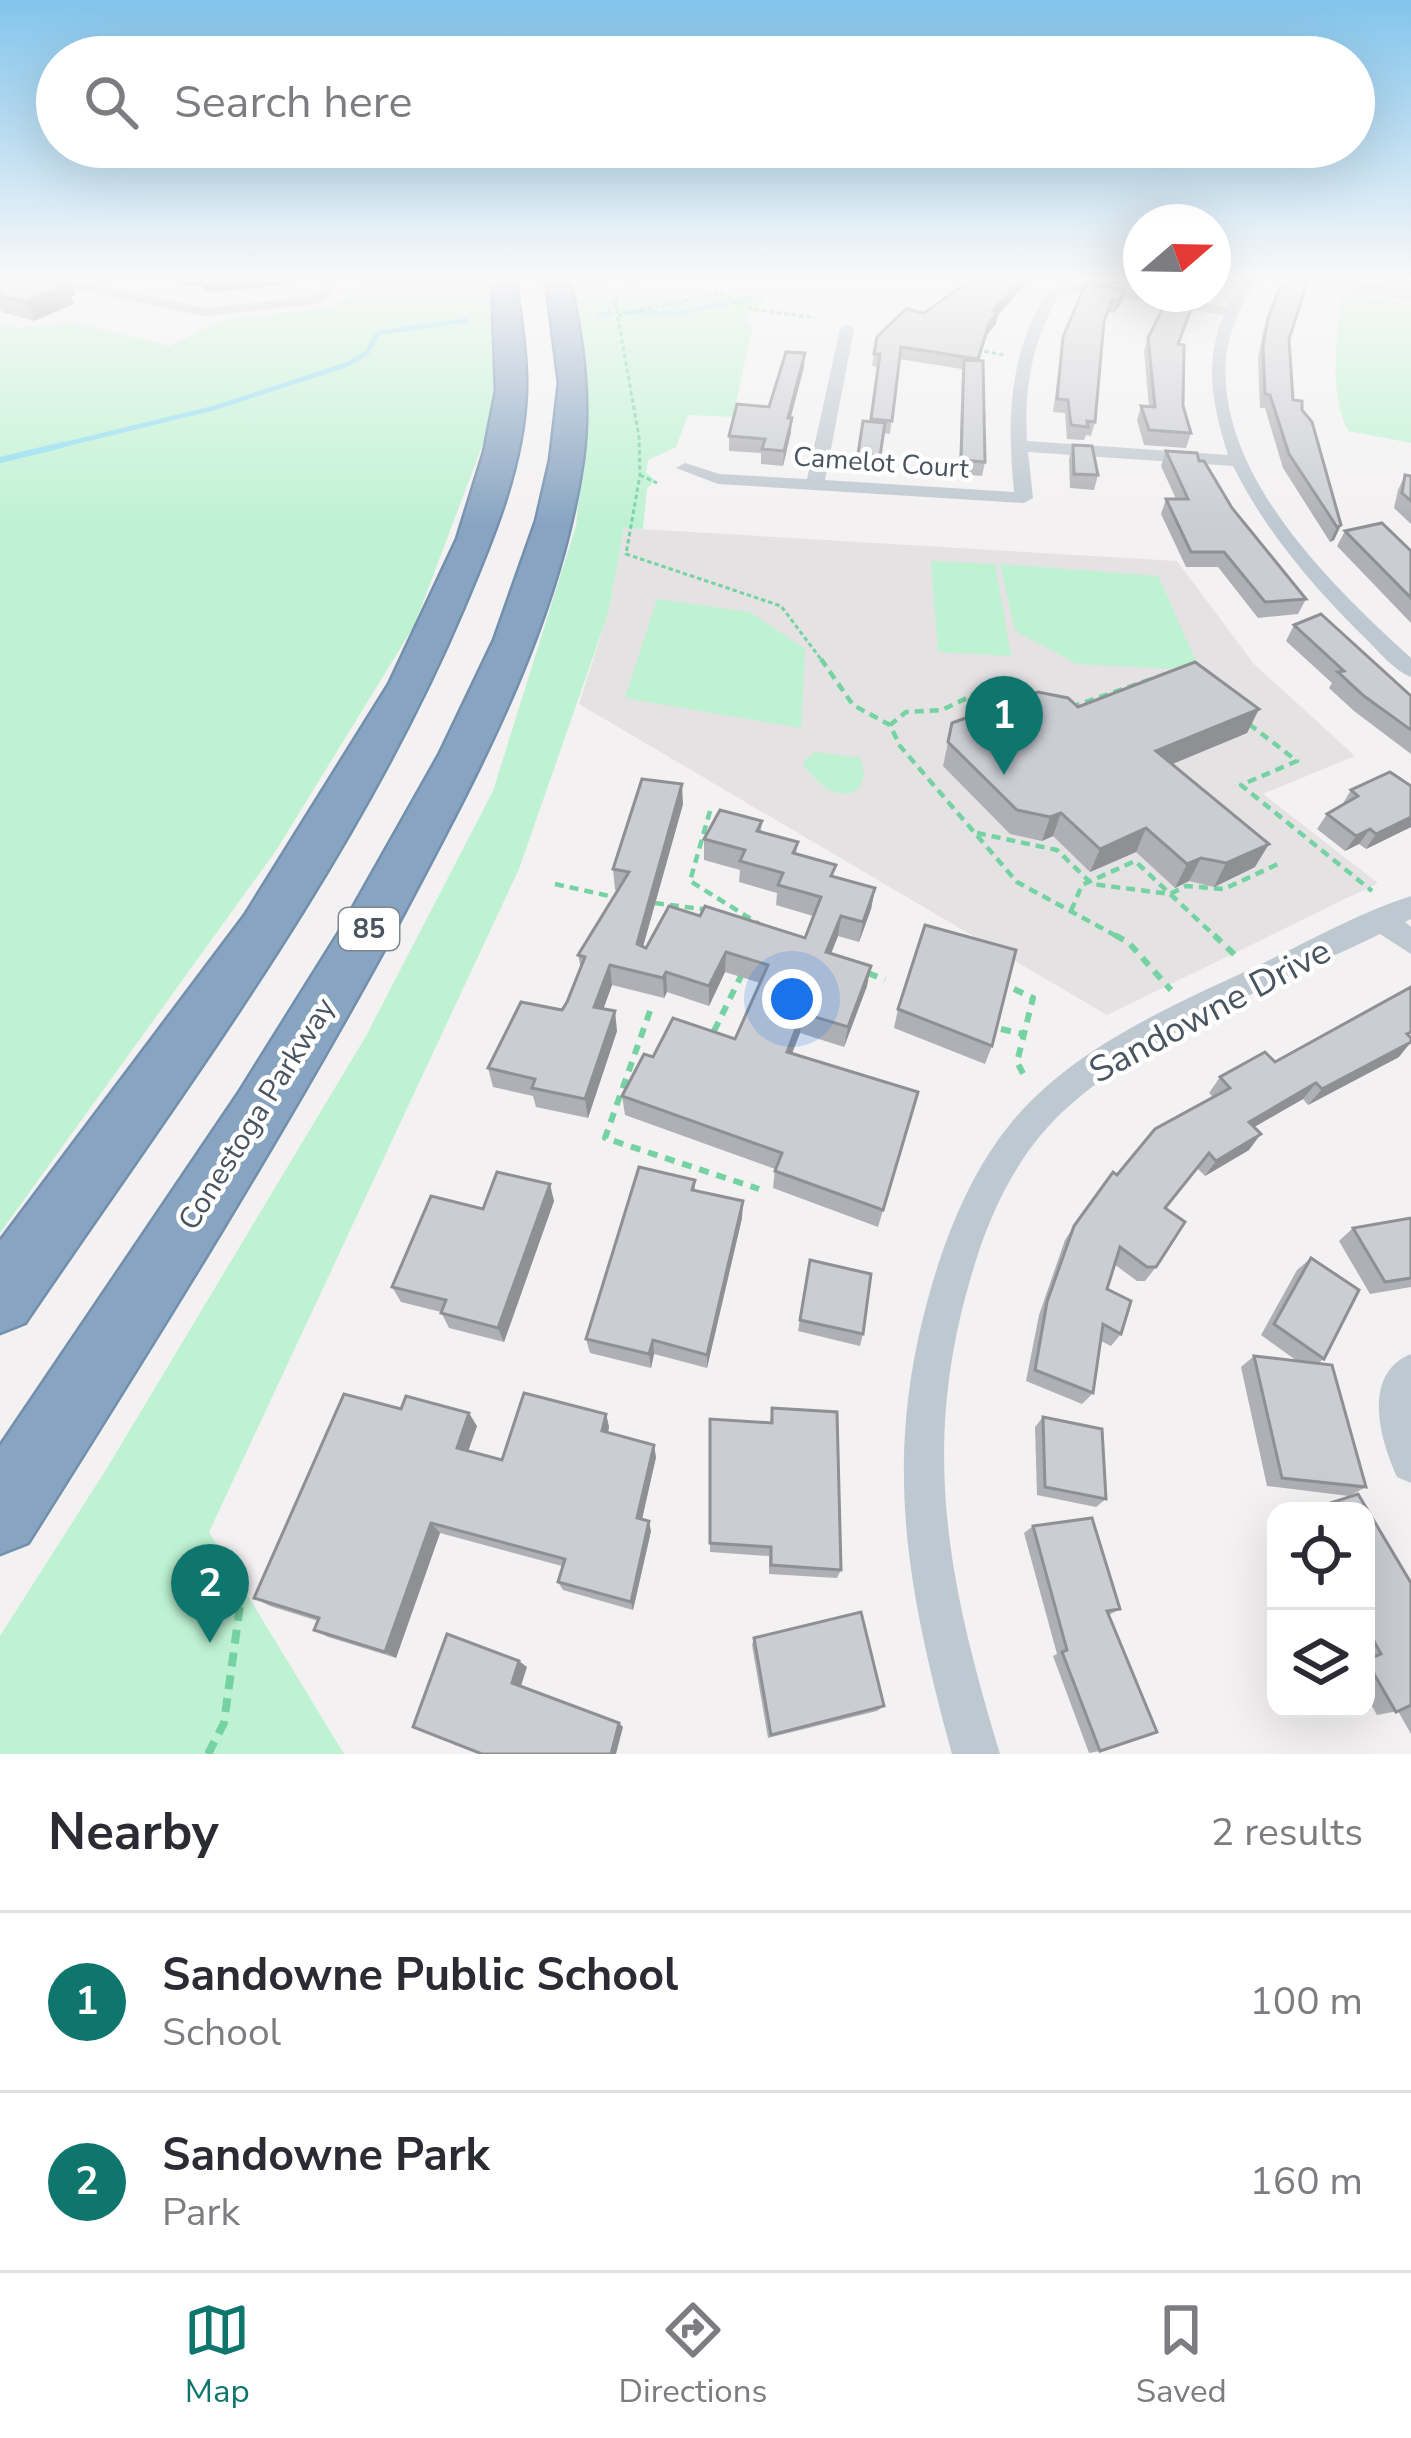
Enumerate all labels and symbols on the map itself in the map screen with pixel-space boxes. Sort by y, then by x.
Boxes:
north arrow [1123,204,1231,312]
street label: Camelot Court [792,438,971,488]
pin: 1 [965,676,1043,775]
road number: 85 [339,908,399,950]
street label: Sandowne Drive [1081,927,1339,1095]
your location [762,969,822,1029]
street label: Conestoga Parkway [169,990,345,1238]
pin: 2 [171,1544,249,1643]

